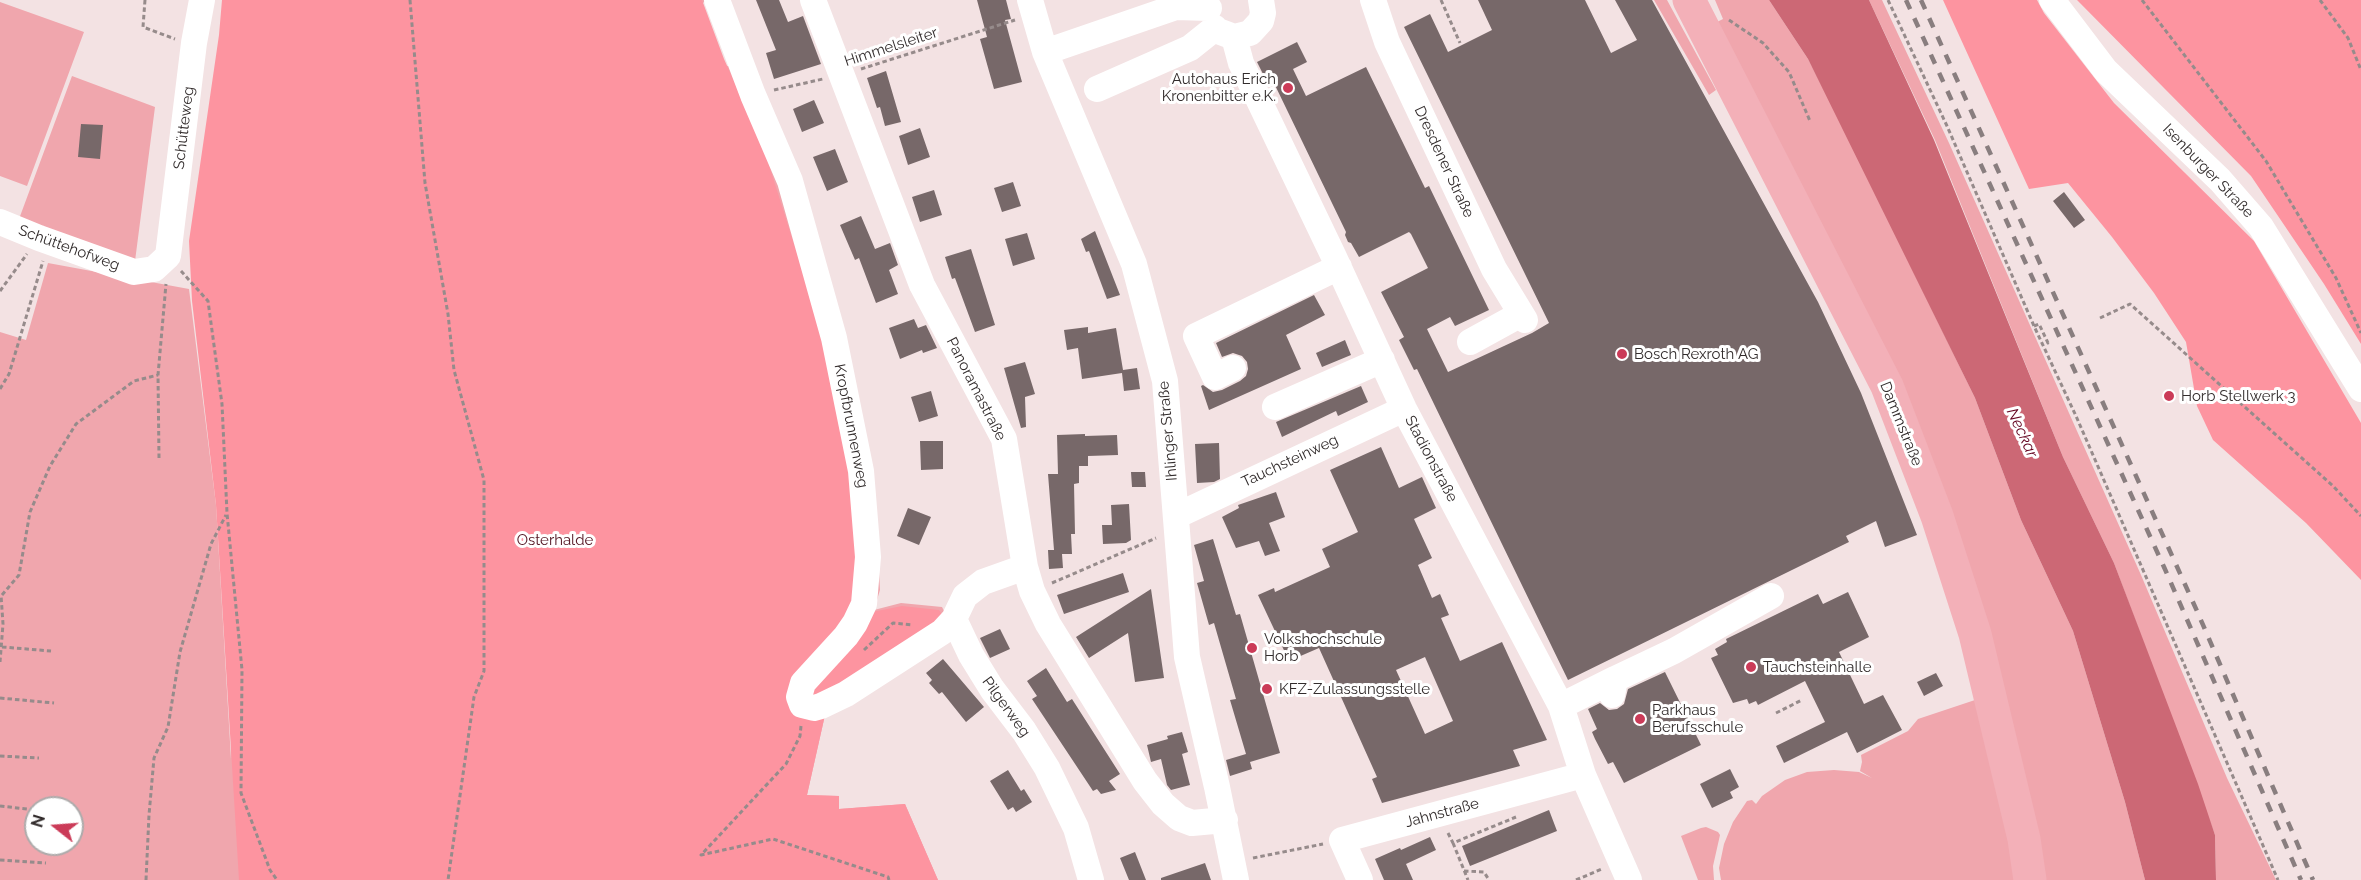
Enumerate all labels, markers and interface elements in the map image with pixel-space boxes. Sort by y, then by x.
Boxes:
street label: Himmelsleiter [842,23,940,71]
place label: Autohaus Erich Kronenbitter e.K. [1162,70,1276,105]
marker: Autohaus Erich Kronenbitter e.K. [1281,81,1295,95]
street label: Schütteweg [170,85,198,171]
street label: Dresdener Straße [1410,103,1478,221]
street label: Isenburger Straße [2159,120,2257,222]
street label: Schüttehofweg [16,221,122,275]
street label: Panoramastraße [942,334,1010,444]
place label: Bosch Rexroth AG [1634,345,1759,363]
marker: Bosch Rexroth AG [1615,347,1629,361]
street label: Kropfbrunnenweg [830,362,872,490]
street label: Dammstraße [1876,379,1926,469]
street label: Ihlinger Straße [1155,380,1181,482]
place label: Horb Stellwerk 3 [2181,387,2296,405]
marker: Horb Stellwerk 3 [2162,389,2176,403]
water label: Neckar [2002,405,2042,461]
street label: Stadionstraße [1401,413,1461,505]
street label: Tauchsteinweg [1239,431,1341,491]
park label: Osterhalde [517,531,593,549]
place label: Volkshochschule Horb [1264,630,1382,665]
marker: Volkshochschule Horb [1245,641,1259,655]
place label: Tauchsteinhalle [1763,658,1871,676]
marker: Tauchsteinhalle [1744,660,1758,674]
street label: Pilgerweg [978,673,1034,741]
place label: KFZ-Zulassungsstelle [1279,680,1430,698]
marker: KFZ-Zulassungsstelle [1260,682,1274,696]
place label: Parkhaus Berufsschule [1652,701,1743,736]
marker: Parkhaus Berufsschule [1633,712,1647,726]
street label: Jahnstraße [1403,795,1481,831]
north arrow [24,796,84,856]
text: N [27,813,49,830]

